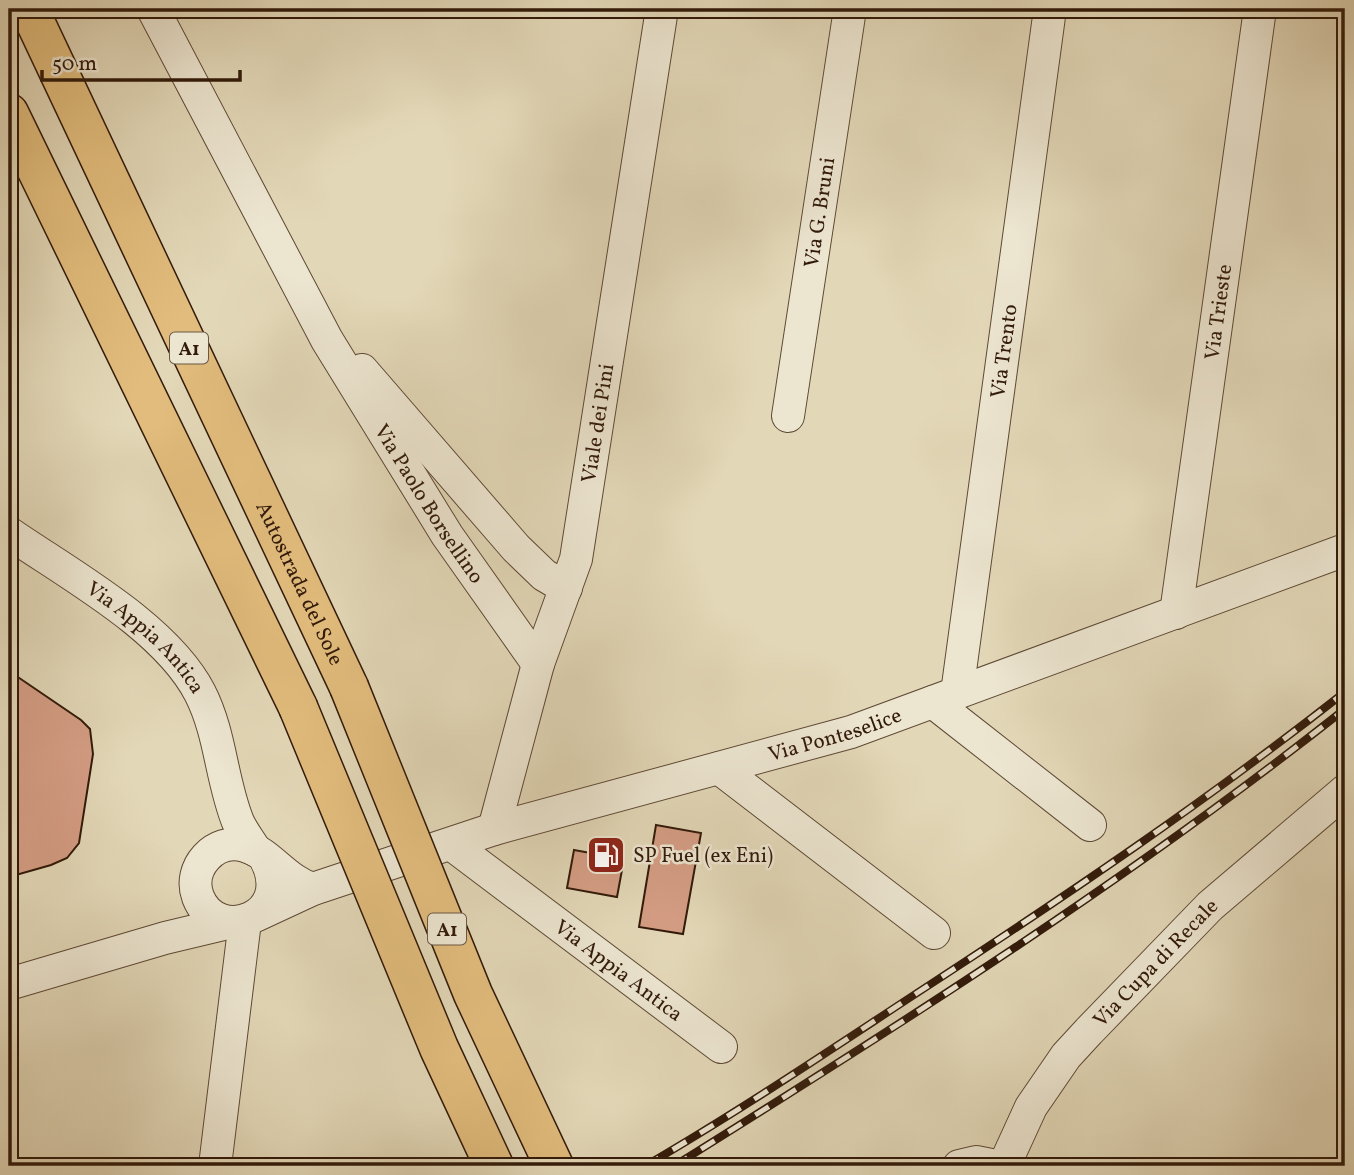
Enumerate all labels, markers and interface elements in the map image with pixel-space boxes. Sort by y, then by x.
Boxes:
scale bar [42,38,240,82]
text: 50 m [52,50,97,79]
street label: Via G. Bruni [798,155,843,270]
street label: Via Trieste [1198,262,1240,362]
street label: Via Trento [984,302,1026,400]
road number: A1 [170,332,208,364]
street label: Viale dei Pini [575,362,622,485]
street label: Via Paolo Borsellino [366,419,490,590]
street label: Autostrada del Sole [248,497,350,671]
street label: Via Appia Antica [80,575,211,700]
street label: Via Ponteselice [765,702,906,770]
fuel station icon: SP Fuel (ex Eni) [585,834,627,876]
place label: SP Fuel (ex Eni) [633,842,773,871]
street label: Via Cupa di Recale [1087,892,1225,1034]
street label: Via Appia Antica [548,913,688,1029]
road number: A1 [428,914,466,945]

